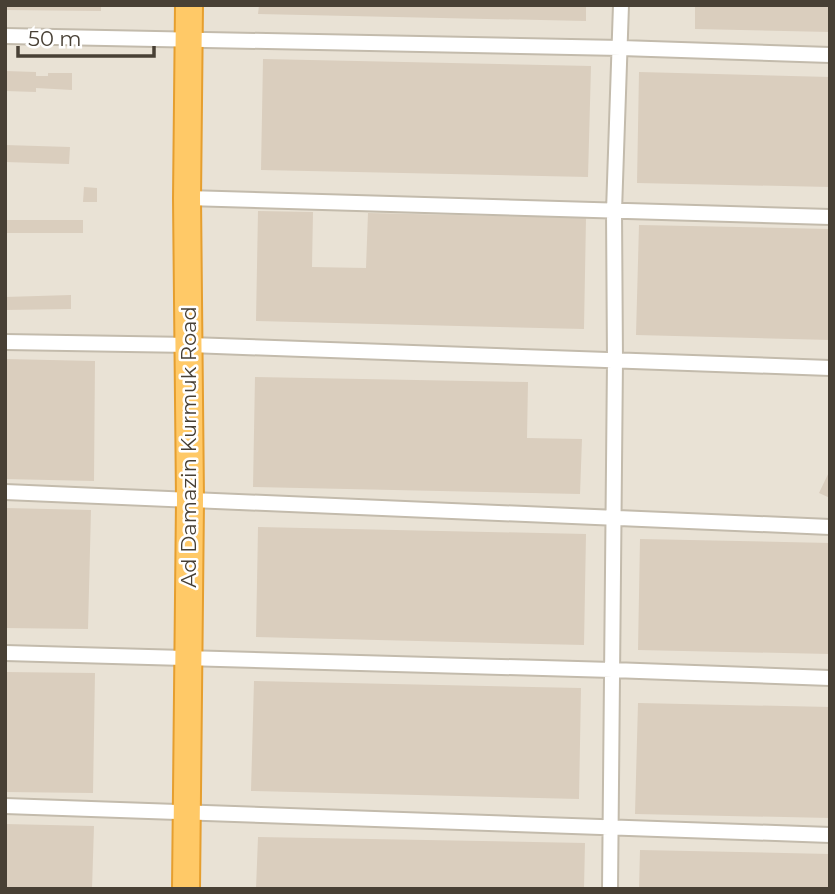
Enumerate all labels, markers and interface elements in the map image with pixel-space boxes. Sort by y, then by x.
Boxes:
scale bar [18,14,154,58]
text: 50 m [28,26,82,51]
street label: Ad Damazin Kurmuk Road [176,306,201,588]

